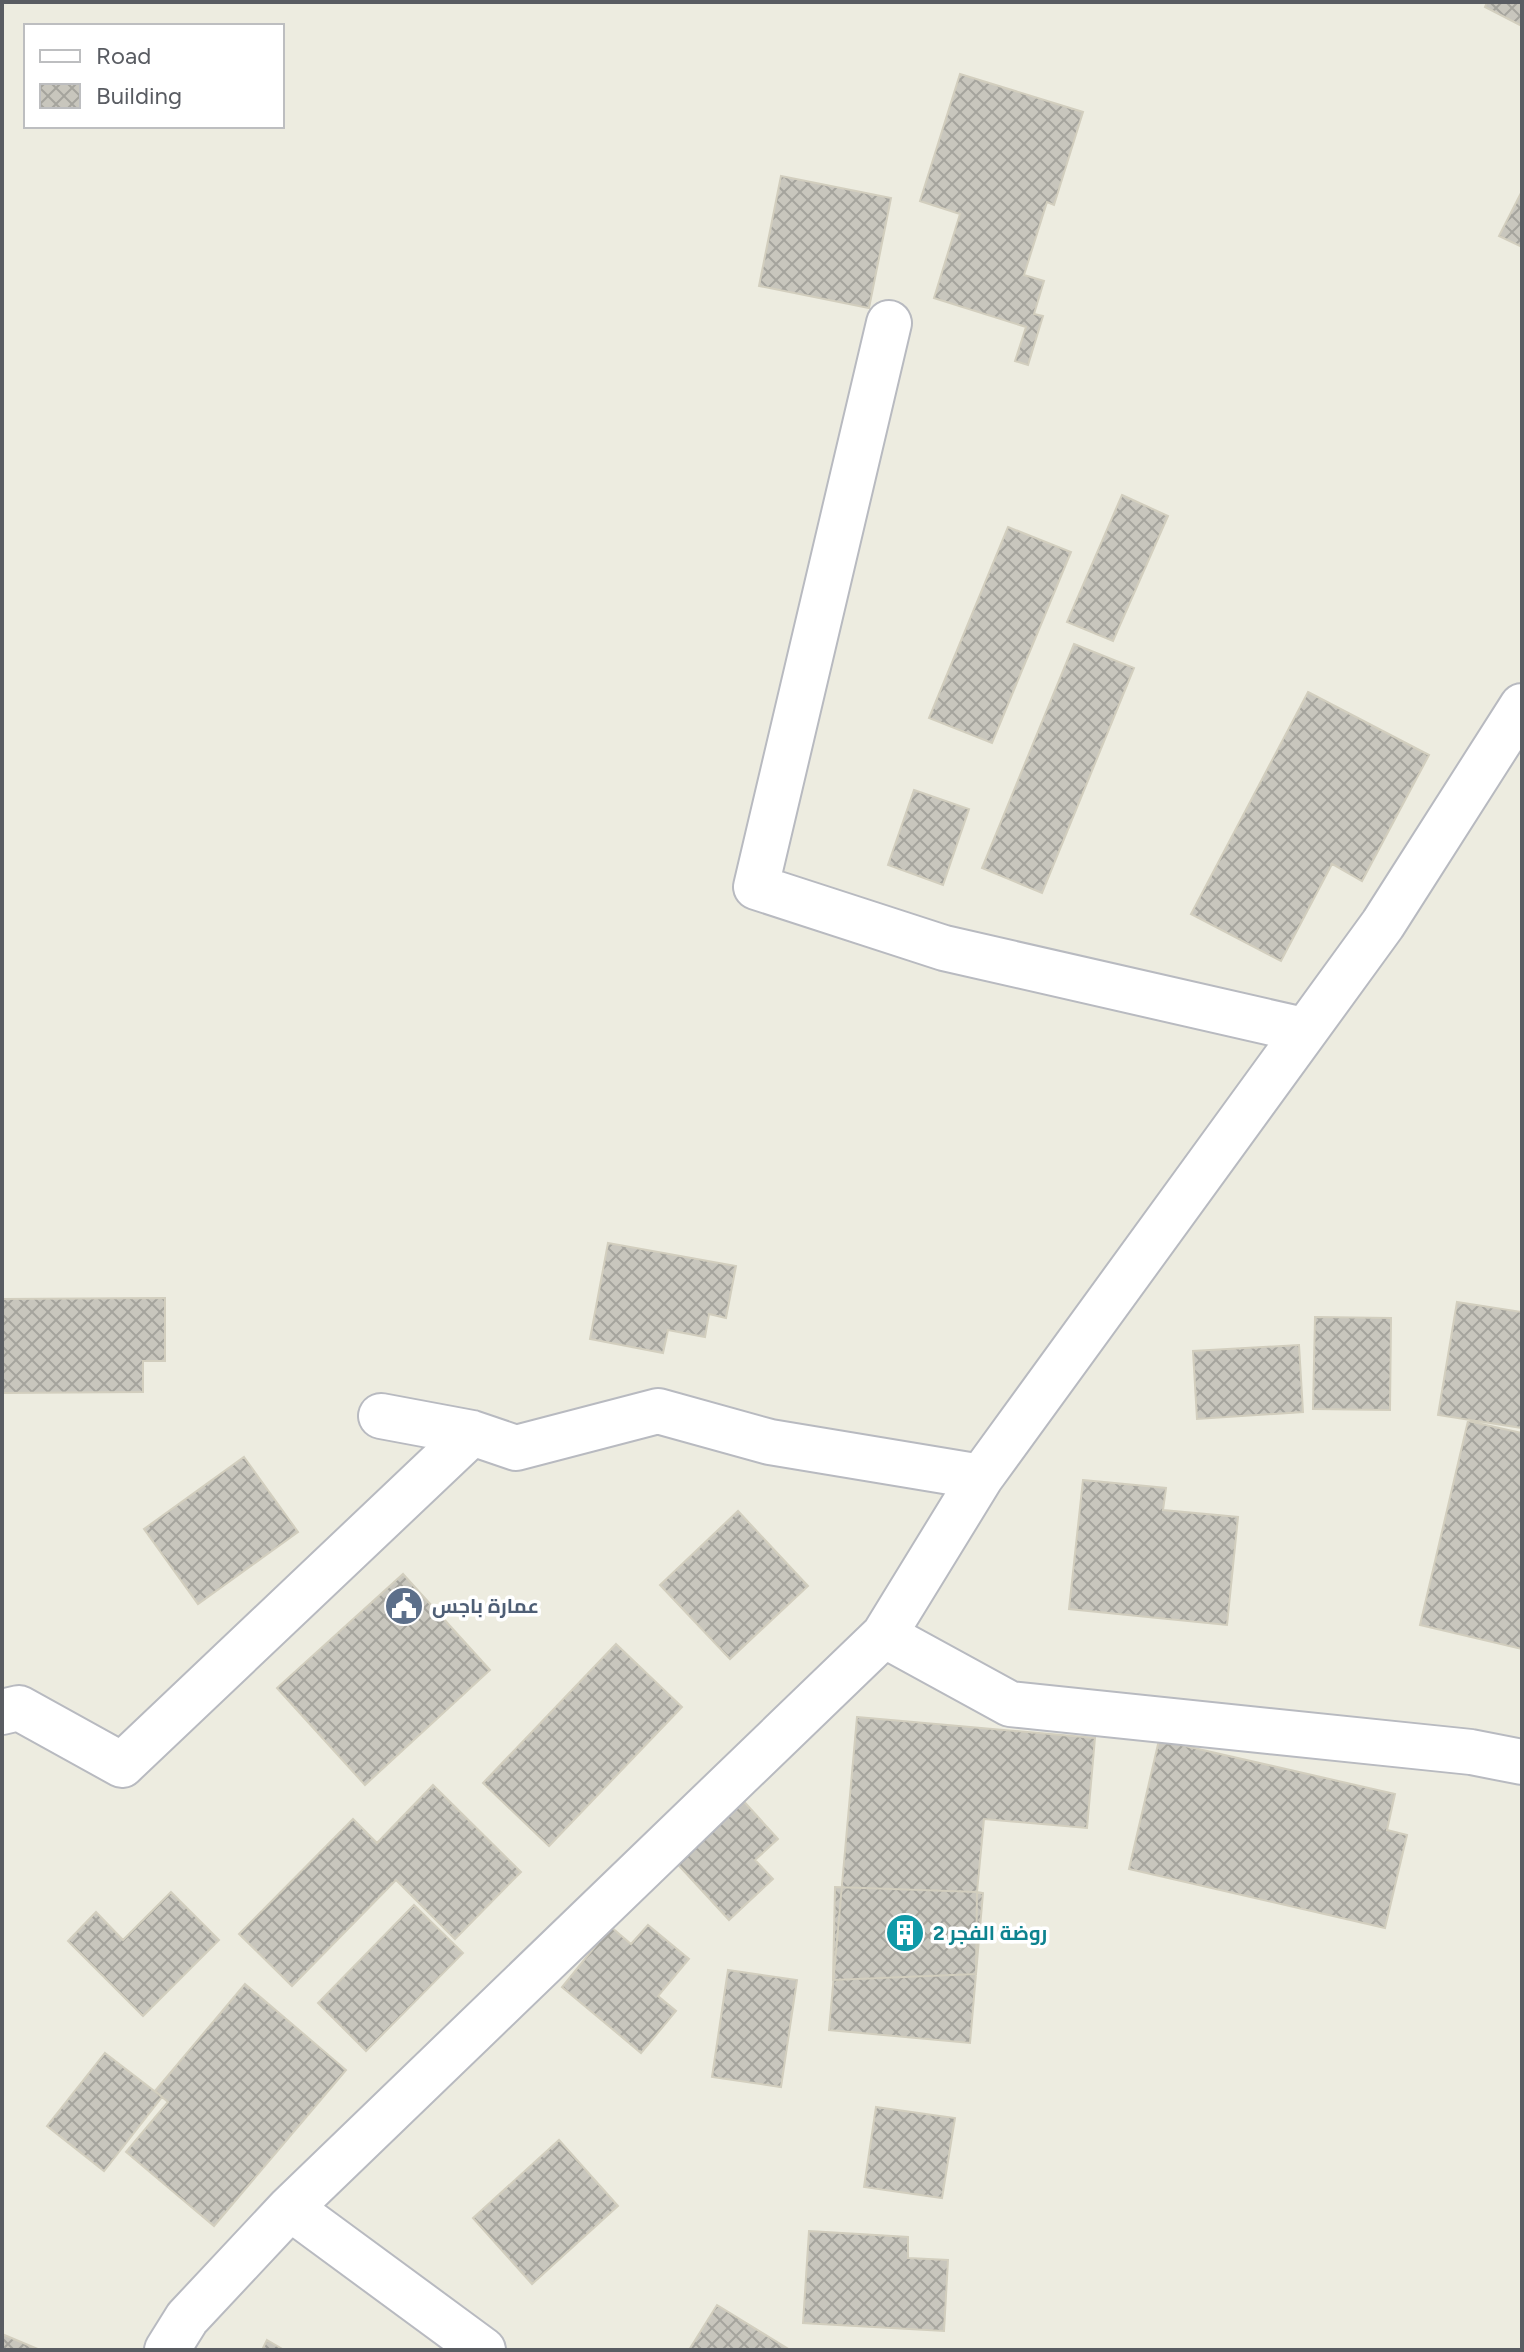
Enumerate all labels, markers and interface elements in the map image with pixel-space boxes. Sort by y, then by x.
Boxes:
legend [24,24,284,128]
text: Road [96,41,151,70]
text: Building [96,81,182,110]
public building icon: عمارة باجس [383,1585,425,1627]
place label: عمارة باجس [432,1594,539,1618]
building icon: روضة الفجر 2 [884,1912,926,1954]
place label: روضة الفجر 2 [933,1921,1047,1945]

